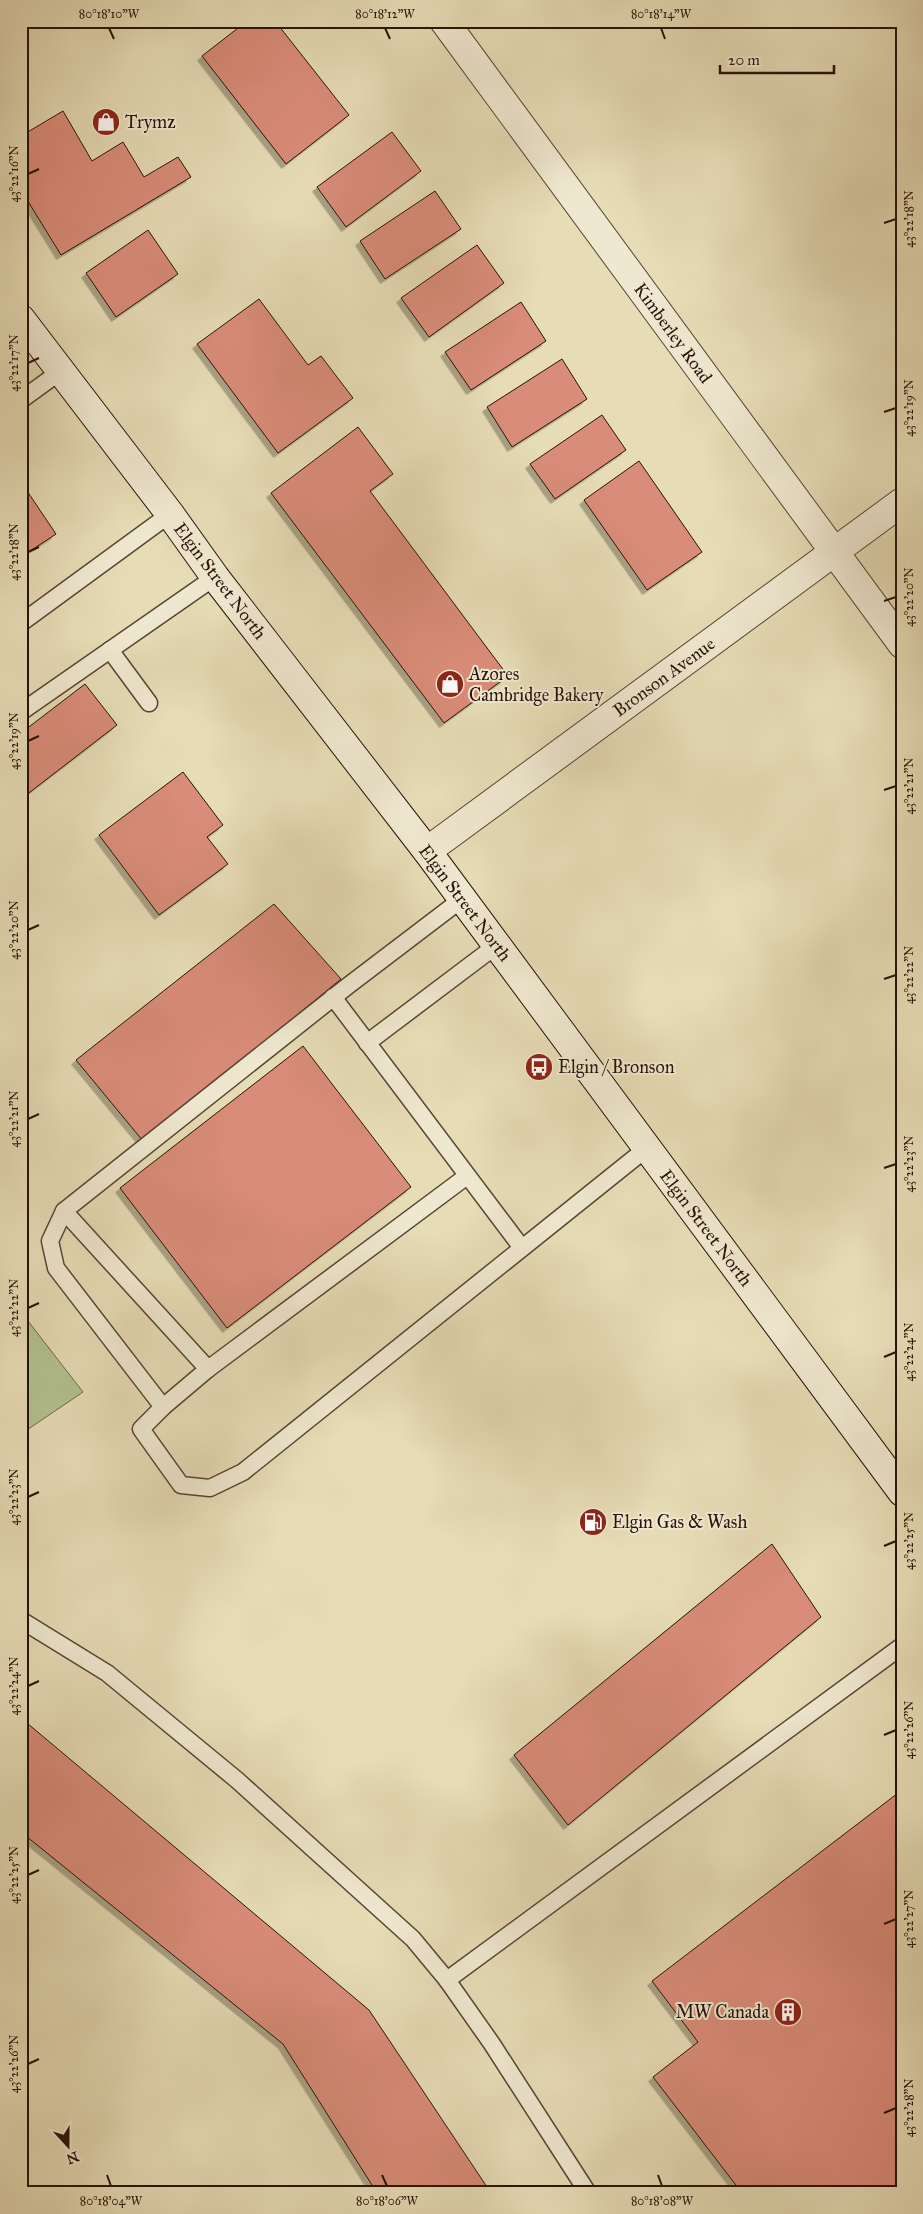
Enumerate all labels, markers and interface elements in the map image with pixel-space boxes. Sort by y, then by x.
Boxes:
text: 80°18'10"W [79,7,140,21]
text: 80°18'12"W [355,7,415,21]
text: 80°18'14"W [631,7,692,21]
scale bar [720,42,834,74]
text: 20 m [728,51,760,69]
shop icon: Trymz [91,107,121,137]
place label: Trymz [125,111,176,133]
text: 43°22'16"N [7,145,21,203]
text: 43°22'18"N [902,190,916,248]
street label: Kimberley Road [629,279,717,387]
text: 43°22'17"N [7,334,21,392]
text: 43°22'19"N [902,379,916,437]
street label: Elgin Street North [168,518,271,644]
text: 43°22'18"N [7,523,21,581]
text: 43°22'20"N [902,567,916,627]
street label: Bronson Avenue [609,633,719,721]
place label: Azores Cambridge Bakery [468,663,604,707]
shop icon: Azores Cambridge Bakery [435,669,465,699]
text: 43°22'19"N [7,712,21,770]
text: 43°22'21"N [902,757,916,815]
street label: Elgin Street North [413,840,516,966]
text: 43°22'20"N [7,900,21,960]
text: 43°22'22"N [902,946,916,1004]
bus stop icon: Elgin / Bronson [524,1052,554,1082]
place label: Elgin / Bronson [558,1056,675,1079]
text: 43°22'21"N [7,1090,21,1148]
text: 43°22'23"N [902,1135,916,1193]
street label: Elgin Street North [654,1165,757,1291]
text: 43°22'22"N [7,1279,21,1337]
text: 43°22'24"N [902,1323,916,1381]
text: 43°22'23"N [7,1468,21,1526]
fuel station icon: Elgin Gas & Wash [578,1507,608,1537]
place label: Elgin Gas & Wash [612,1511,747,1534]
text: 43°22'25"N [902,1512,916,1570]
text: 43°22'24"N [7,1657,21,1715]
text: 43°22'26"N [902,1701,916,1759]
text: 43°22'25"N [7,1846,21,1904]
text: 43°22'27"N [902,1890,916,1948]
building icon: MW Canada [773,1997,803,2027]
place label: MW Canada [676,2001,769,2023]
text: 43°22'26"N [7,2035,21,2093]
text: 43°22'28"N [902,2079,916,2137]
north arrow [42,2122,92,2172]
text: N [64,2148,81,2168]
text: 80°18'04"W [80,2194,143,2208]
text: 80°18'06"W [356,2194,419,2208]
text: 80°18'08"W [631,2194,694,2208]

